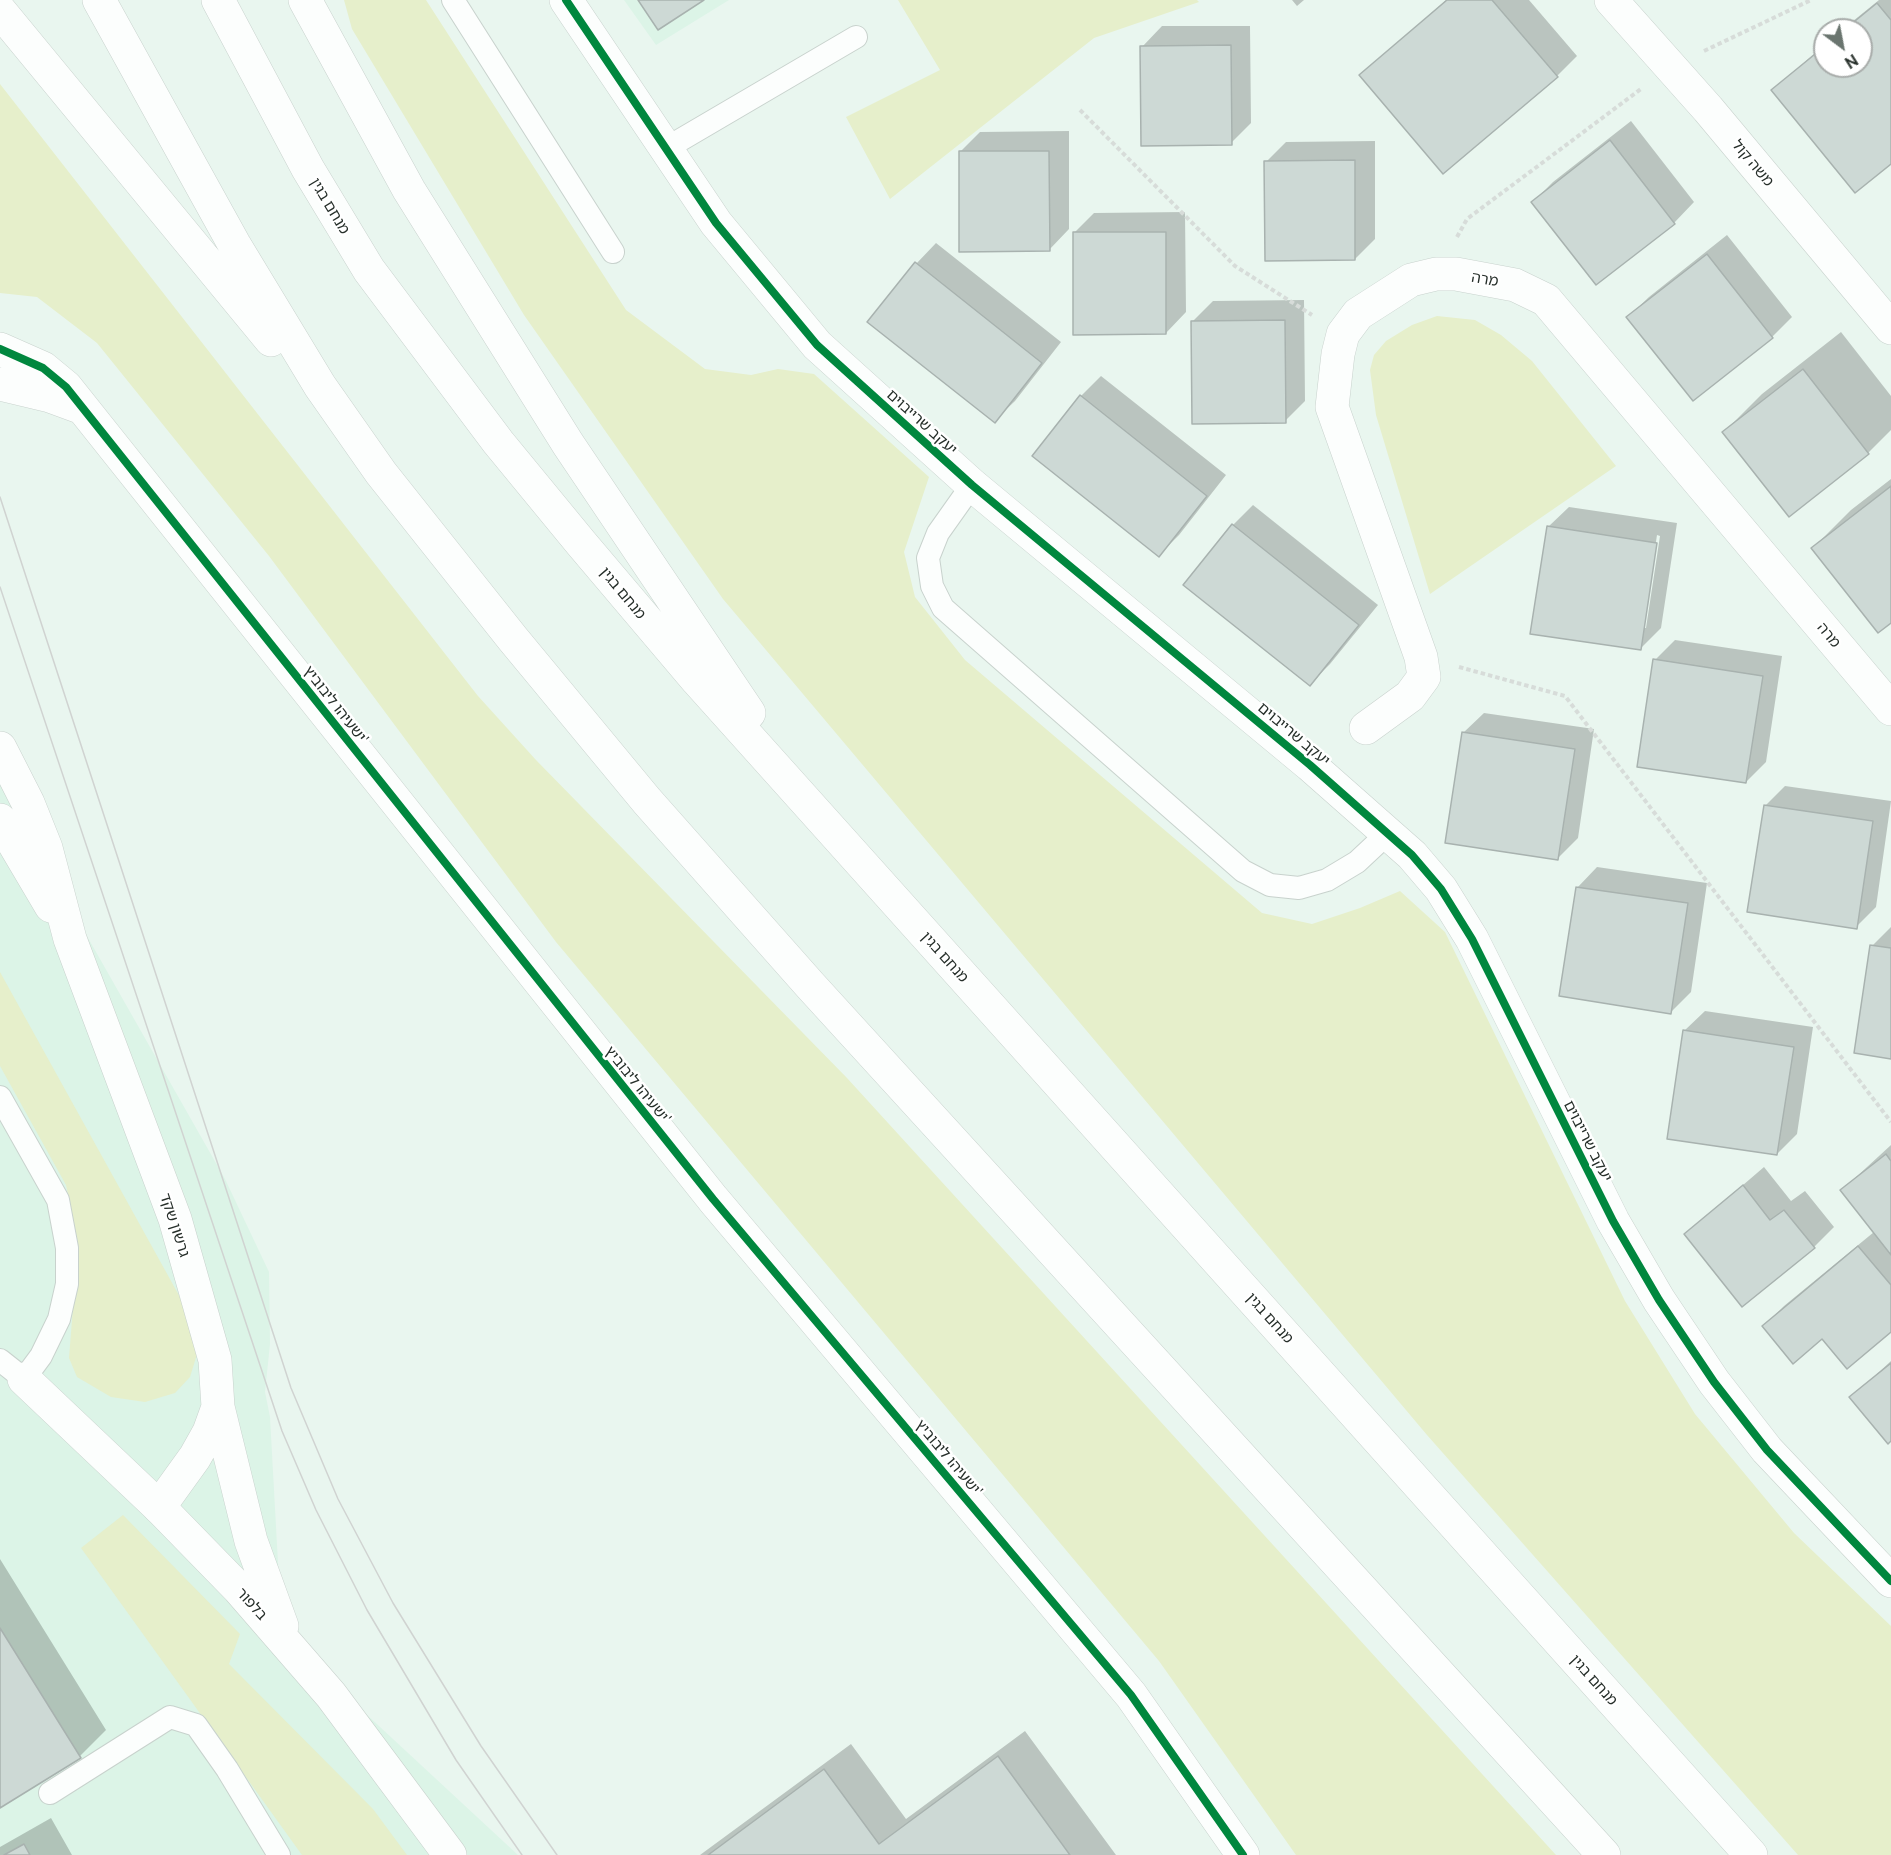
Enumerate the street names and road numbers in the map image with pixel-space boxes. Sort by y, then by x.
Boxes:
street label: משה קול [1728,136,1778,190]
street label: מנחם בגין [306,175,354,237]
street label: מרה [1470,268,1500,290]
street label: יעקב שרייבוים [883,386,961,458]
street label: מנחם בגין [596,563,650,623]
street label: מרה [1813,619,1845,651]
street label: ישעיהו ליבוביץ' [300,662,372,748]
street label: יעקב שרייבוים [1254,699,1334,769]
street label: מנחם בגין [917,928,973,986]
street label: ישעיהו ליבוביץ' [601,1043,675,1127]
street label: יעקב שרייבוים [1560,1097,1616,1185]
street label: גרשון שקד [156,1191,194,1259]
street label: מנחם בגין [1242,1289,1298,1347]
street label: ישעיהו ליבוביץ' [912,1416,986,1500]
street label: בלפור [233,1584,271,1624]
street label: מנחם בגין [1566,1651,1622,1709]

